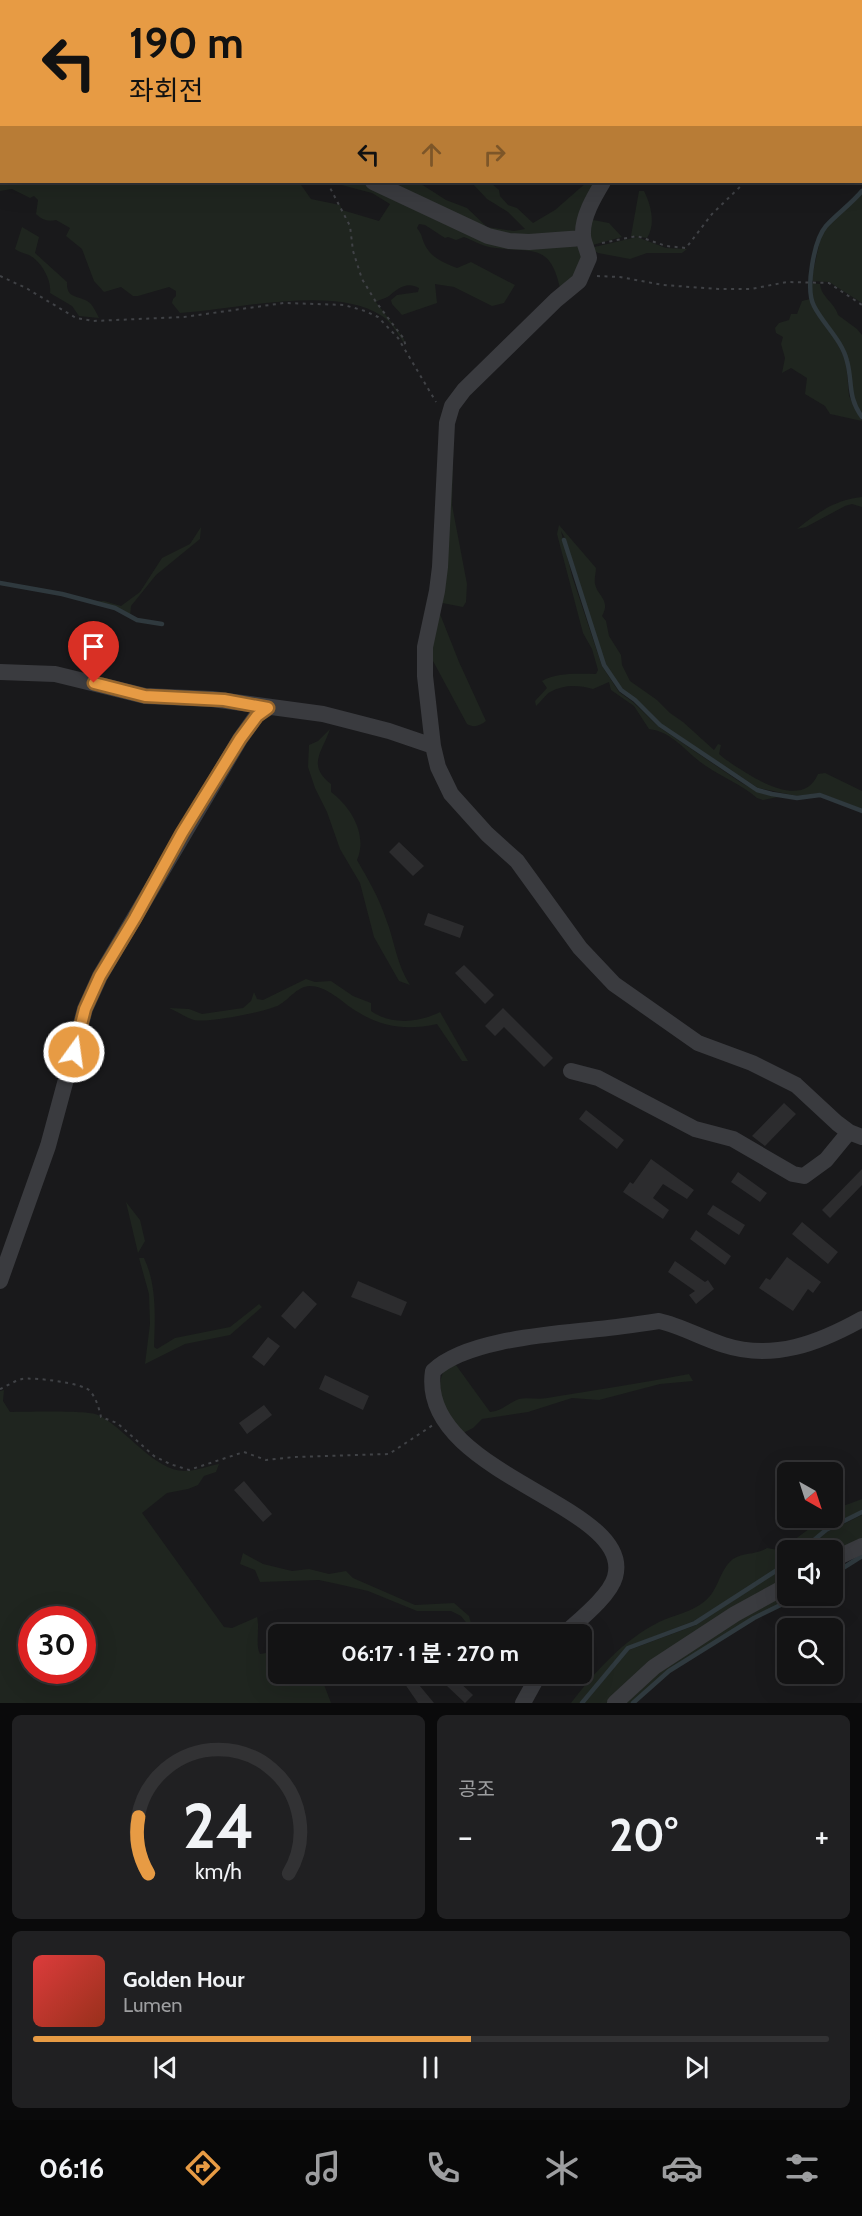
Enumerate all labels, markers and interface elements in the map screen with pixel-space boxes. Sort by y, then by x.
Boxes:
text: 190 m [129,17,244,69]
icon: left [30,24,108,102]
text: 좌회전 [129,74,204,107]
icon: left [352,138,385,171]
icon: ahead [415,138,448,171]
icon: right [478,138,511,171]
pin [68,621,119,683]
icon: arrive [77,630,110,663]
position arrow [42,1020,106,1084]
north arrow [777,1462,843,1528]
map controls [777,1462,843,1684]
button: sound [777,1540,843,1606]
speed limit sign: 30 [18,1606,96,1684]
button: search [777,1618,843,1684]
text: 06:17 · 1 분 · 270 m [341,1640,519,1667]
text: 공조 [458,1777,495,1801]
text: 24 [183,1788,254,1864]
text: 20° [609,1808,678,1862]
text: − [458,1816,473,1856]
text: + [814,1816,829,1856]
text: km/h [195,1858,242,1884]
text: Golden Hour [123,1966,244,1993]
text: Lumen [123,1993,182,2017]
icon: previous [149,2051,182,2084]
icon: pause [414,2051,447,2084]
icon: next [680,2051,713,2084]
icon: directions [182,2147,224,2189]
icon: music [302,2147,344,2189]
icon: phone [422,2147,464,2189]
icon: climate [541,2147,583,2189]
icon: car [661,2147,703,2189]
icon: filters [781,2147,823,2189]
text: 06:16 [39,2152,104,2185]

